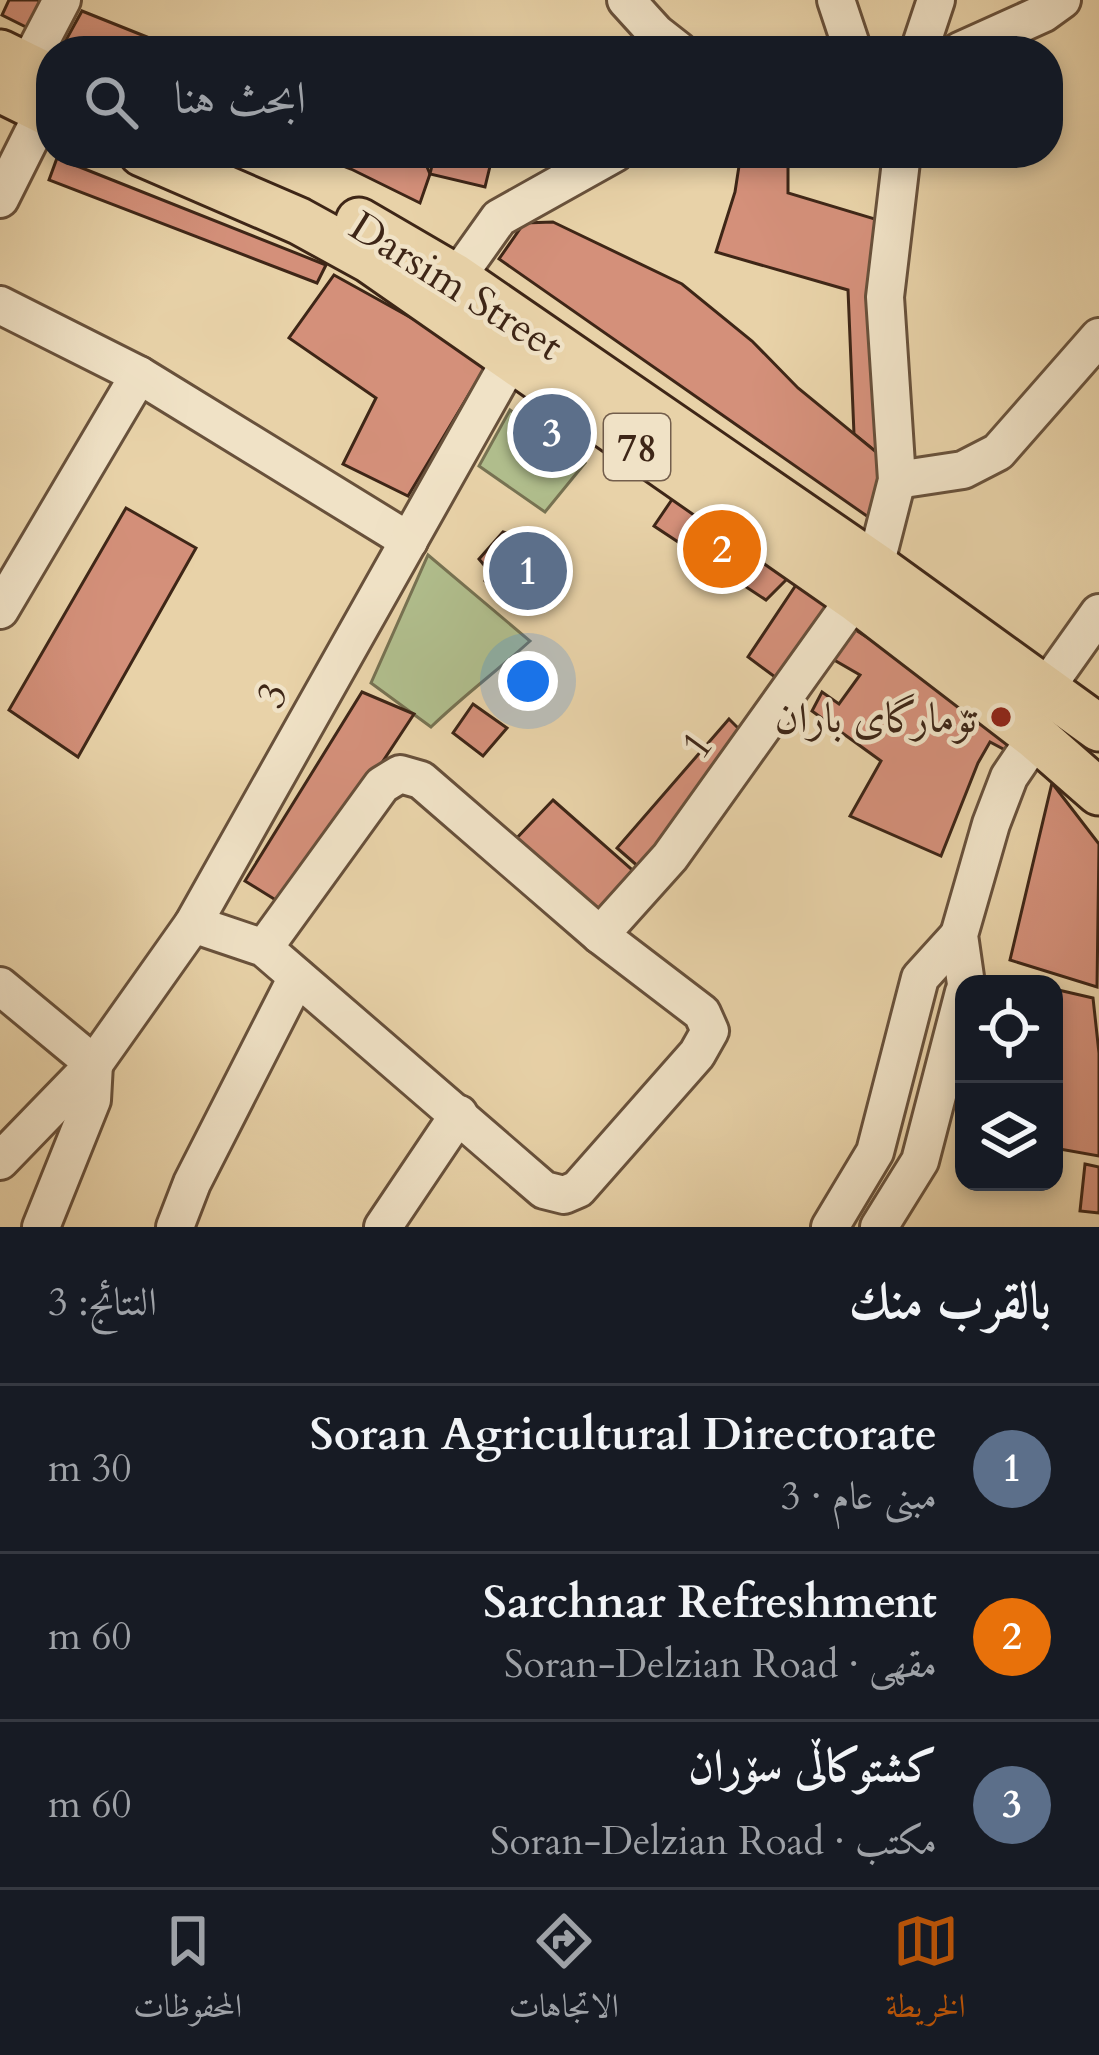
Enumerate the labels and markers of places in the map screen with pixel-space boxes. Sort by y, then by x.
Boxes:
pin: 3 [513,388,591,478]
pin: 2 [683,504,761,594]
pin: 1 [489,526,567,616]
place label: تۆمارگای باران [775,690,978,747]
marker: تۆمارگای باران [988,704,1014,730]

